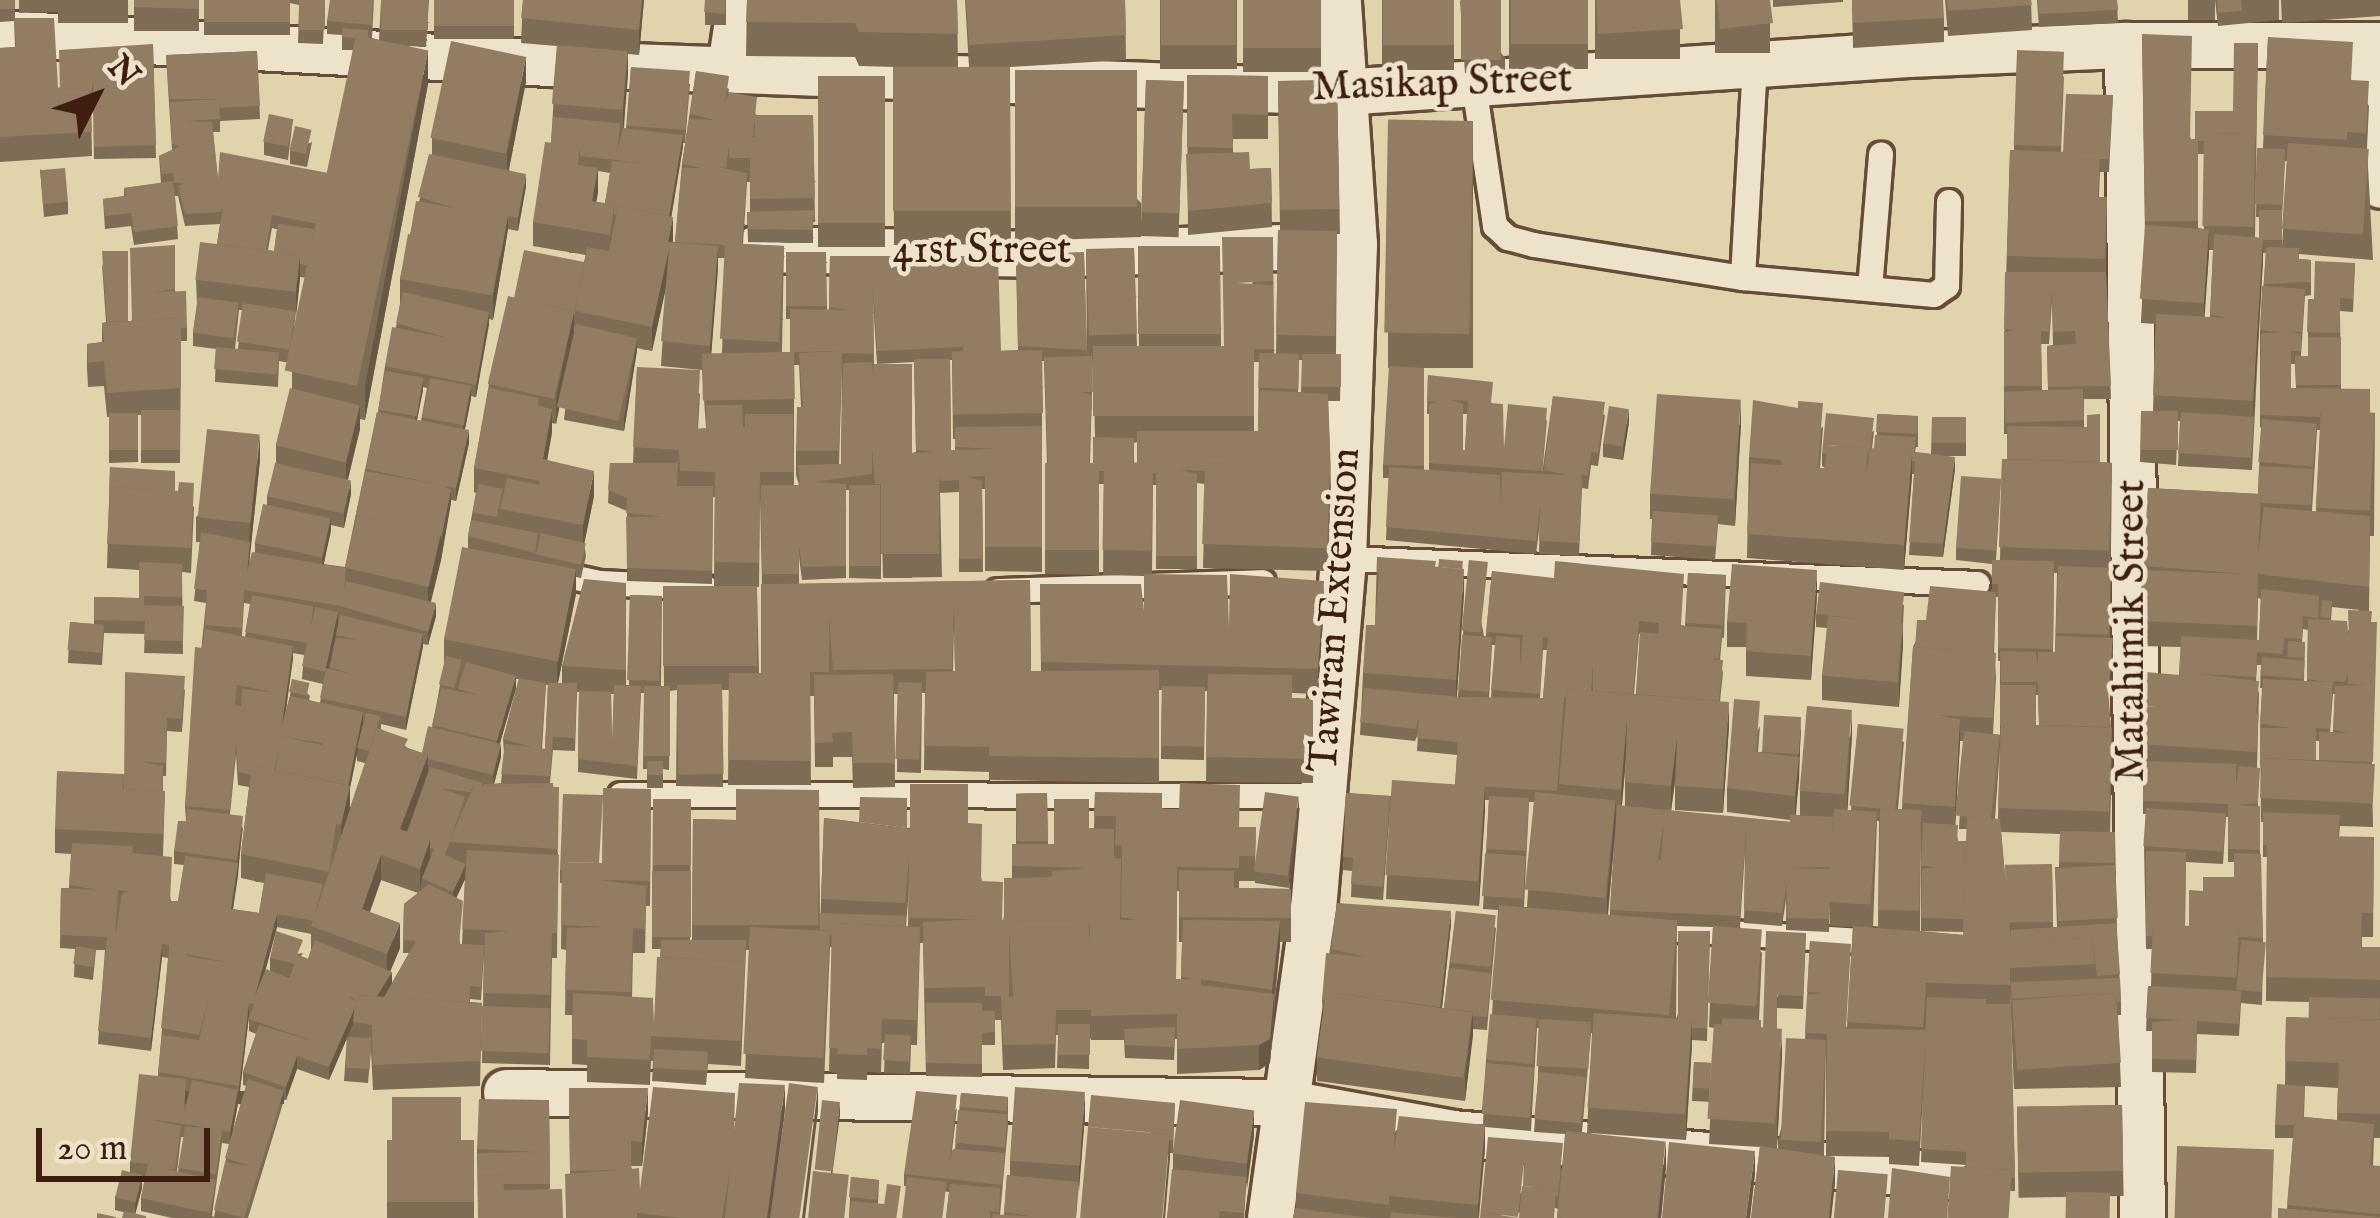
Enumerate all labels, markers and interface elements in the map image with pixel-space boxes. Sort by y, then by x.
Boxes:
north arrow [36,36,156,156]
text: N [98,47,148,97]
street label: Masikap Street [1311,54,1573,114]
street label: 41st Street [893,226,1071,276]
street label: Tawiran Extension [1300,446,1372,774]
street label: Matahimik Street [2107,479,2157,783]
scale bar [42,1104,216,1178]
text: 20 m [57,1126,127,1172]

